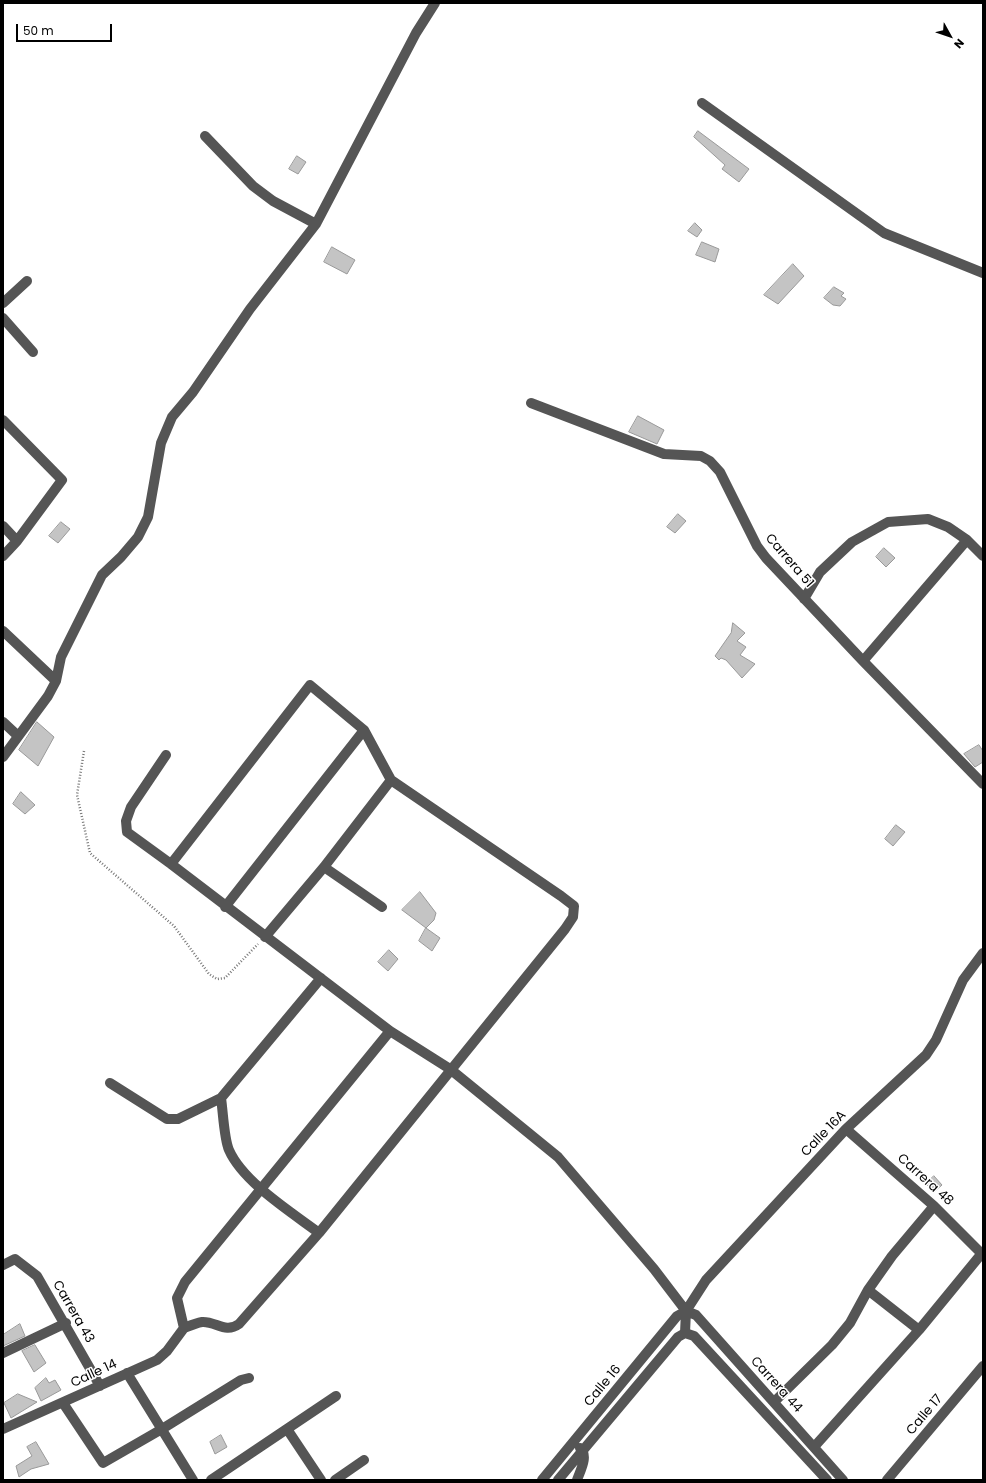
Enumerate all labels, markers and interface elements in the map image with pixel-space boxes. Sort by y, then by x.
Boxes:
scale bar [18,16,114,42]
north arrow [930,16,970,56]
text: 50 m [23,22,54,39]
text: N [950,35,968,52]
street label: Carrera 51 [761,531,817,591]
street label: Calle 16A [798,1108,850,1160]
street label: Carrera 48 [894,1151,956,1209]
street label: Carrera 43 [49,1278,97,1346]
street label: Carrera 44 [747,1354,805,1416]
street label: Calle 14 [68,1357,120,1391]
street label: Calle 16 [581,1362,625,1410]
street label: Calle 17 [904,1392,946,1438]

